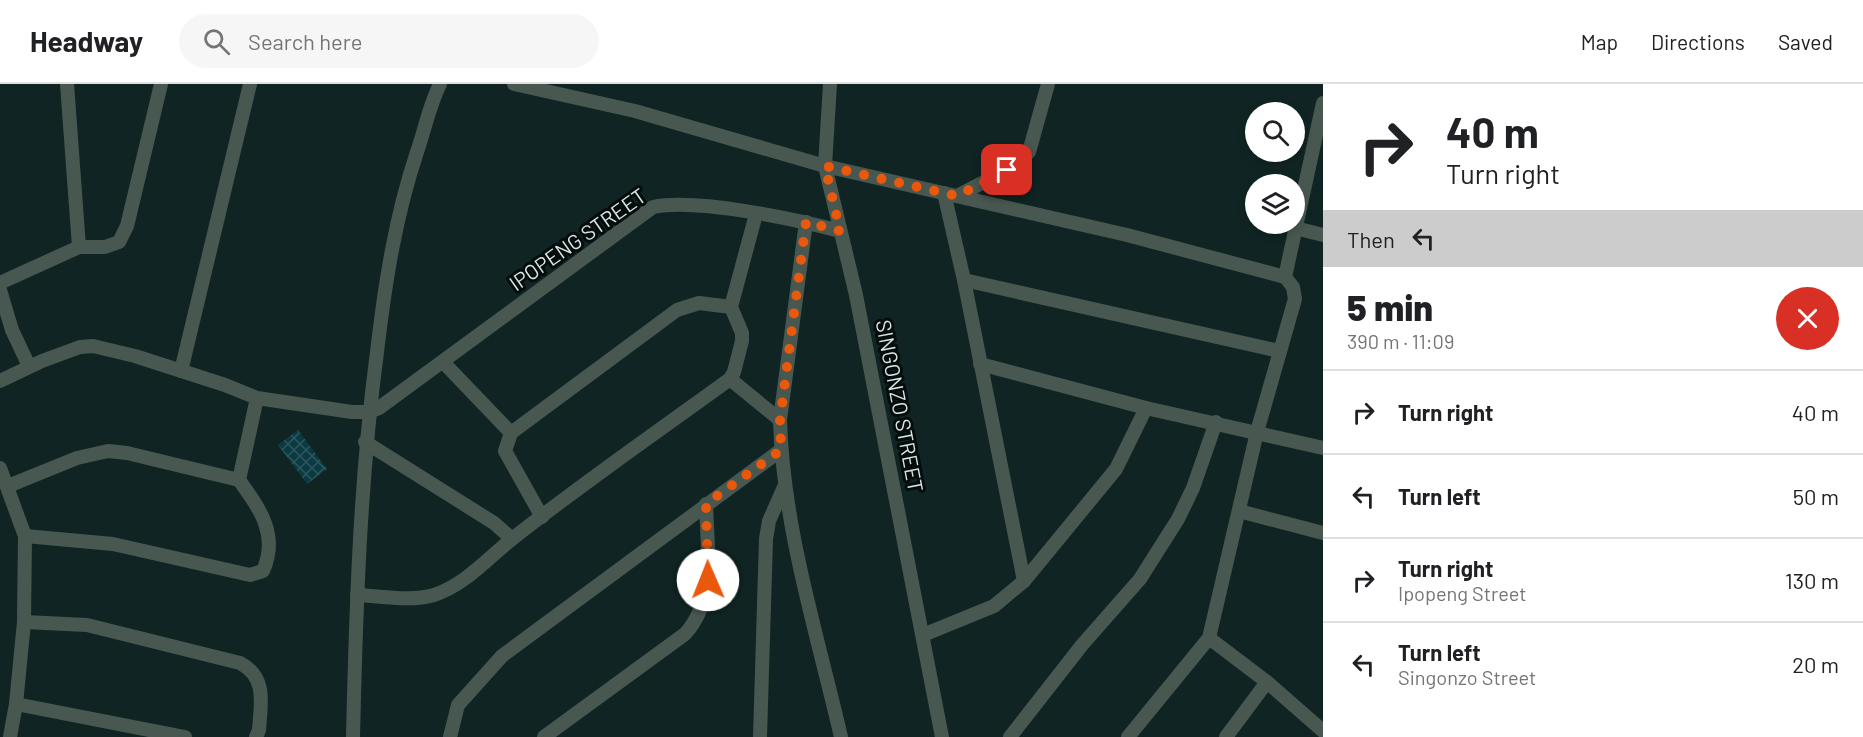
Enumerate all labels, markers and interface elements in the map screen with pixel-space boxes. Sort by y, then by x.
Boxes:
search box [179,14,599,68]
text: Headway [30,24,143,58]
icon: search [200,25,233,58]
text: Search here [248,28,362,54]
text: Map [1581,29,1618,54]
text: Directions [1651,29,1745,54]
text: Saved [1778,29,1833,54]
map controls [1245,102,1305,234]
button: search [1245,102,1305,162]
text: 40 m [1446,106,1539,156]
icon: right [1347,108,1425,186]
pin [981,144,1032,195]
icon: arrive [990,153,1023,186]
text: Turn right [1446,157,1560,189]
button: layers [1245,174,1305,234]
street label: IPOPENG STREET [504,182,650,295]
icon: left [1407,222,1440,255]
text: Then [1347,226,1395,252]
text: 5 min [1347,285,1433,328]
button: close [1776,287,1839,350]
street label: SINGONZO STREET [872,318,929,494]
text: 390 m · 11:09 [1347,329,1454,353]
icon: right [1347,396,1380,429]
text: Turn right [1398,399,1493,425]
text: 40 m [1792,399,1839,425]
icon: left [1347,480,1380,513]
text: Turn left [1398,483,1481,509]
text: 50 m [1793,483,1839,509]
position arrow [676,548,740,612]
text: Turn right [1398,555,1493,581]
icon: right [1347,564,1380,597]
text: 130 m [1785,567,1839,593]
text: Ipopeng Street [1398,581,1527,605]
text: Turn left [1398,639,1481,665]
icon: left [1347,648,1380,681]
text: 20 m [1792,651,1839,677]
text: Singonzo Street [1398,665,1536,689]

